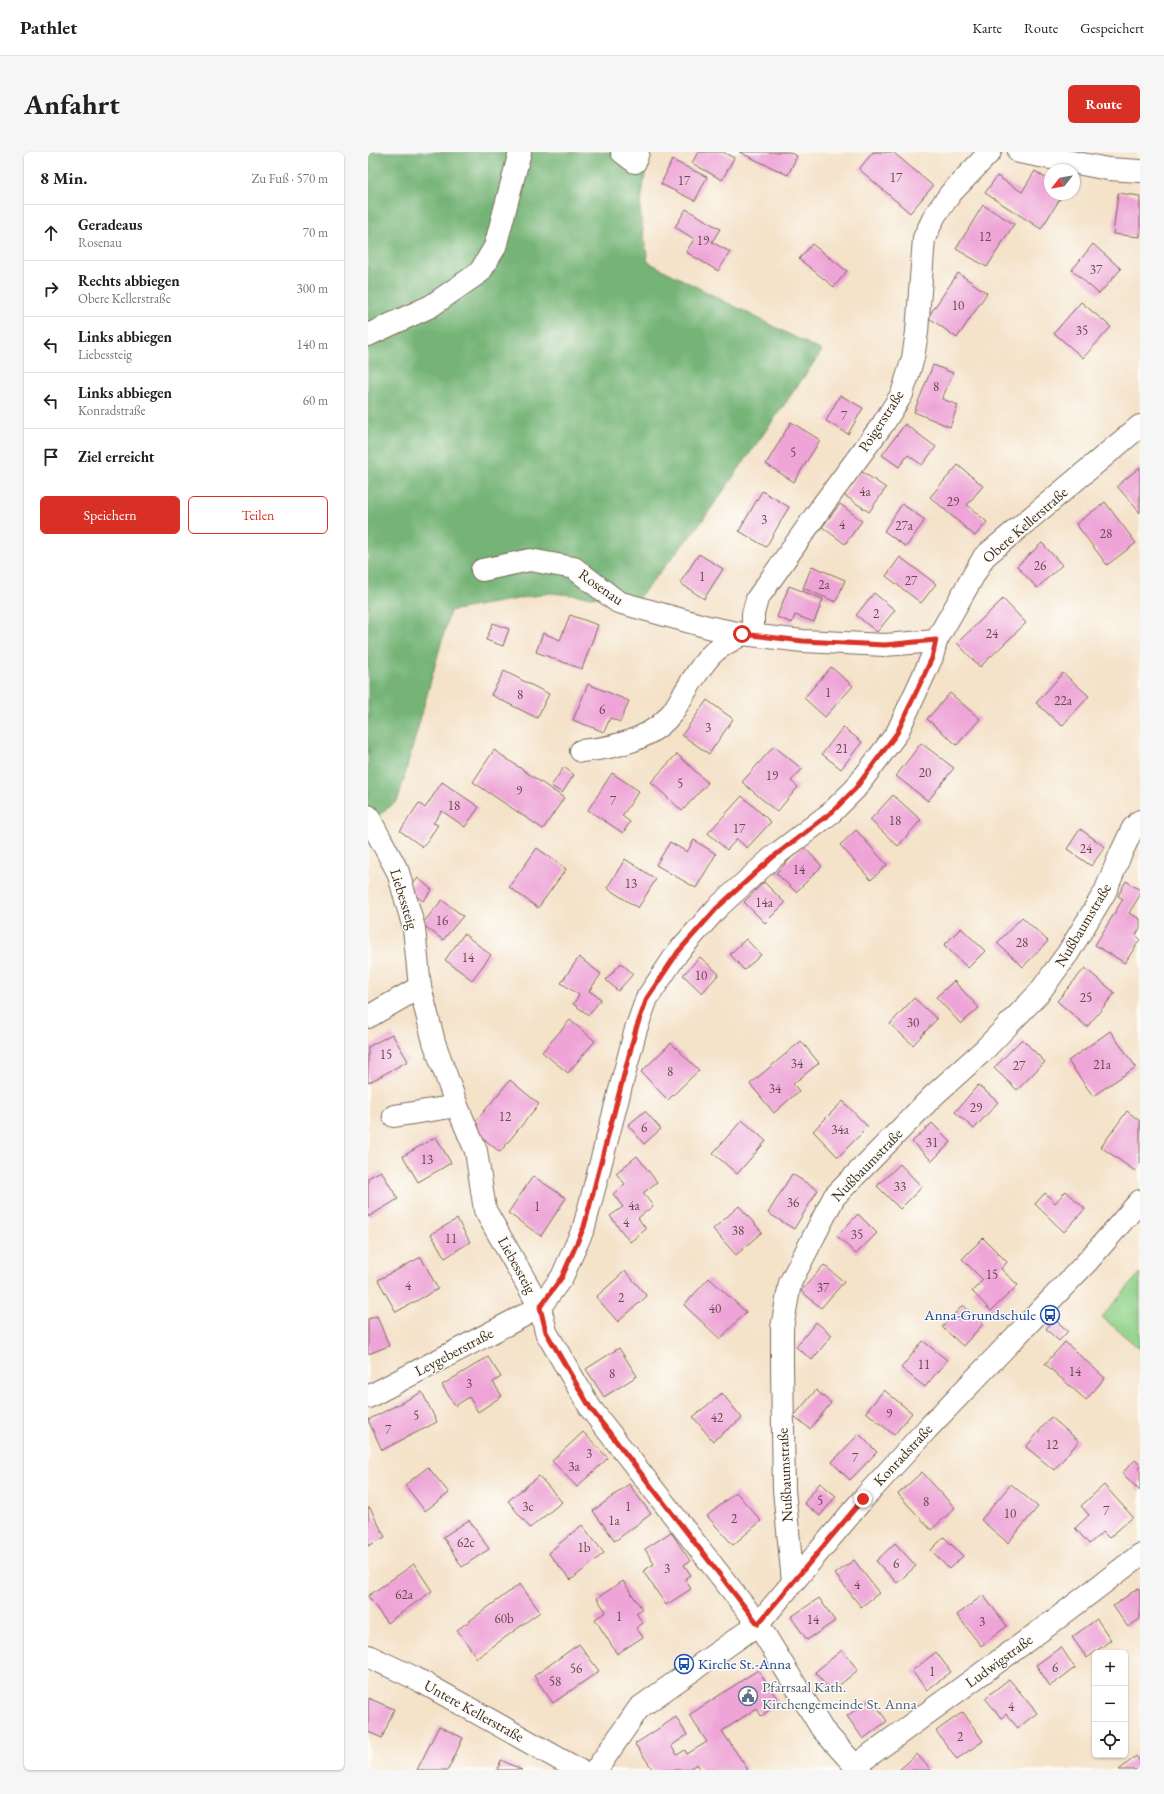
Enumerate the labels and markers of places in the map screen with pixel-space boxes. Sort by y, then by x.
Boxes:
bus stop icon: Anna-Grundschule [1039,1304,1061,1326]
place label: Anna-Grundschule [923,1305,1036,1324]
bus stop icon: Kirche St.-Anna [673,1653,695,1675]
place label: Kirche St.-Anna [698,1654,791,1673]
place label: Pfarrsaal Kath. Kirchengemeinde St. Anna [762,1677,917,1713]
public building icon: Pfarrsaal Kath. Kirchengemeinde St. Anna [737,1685,759,1707]

